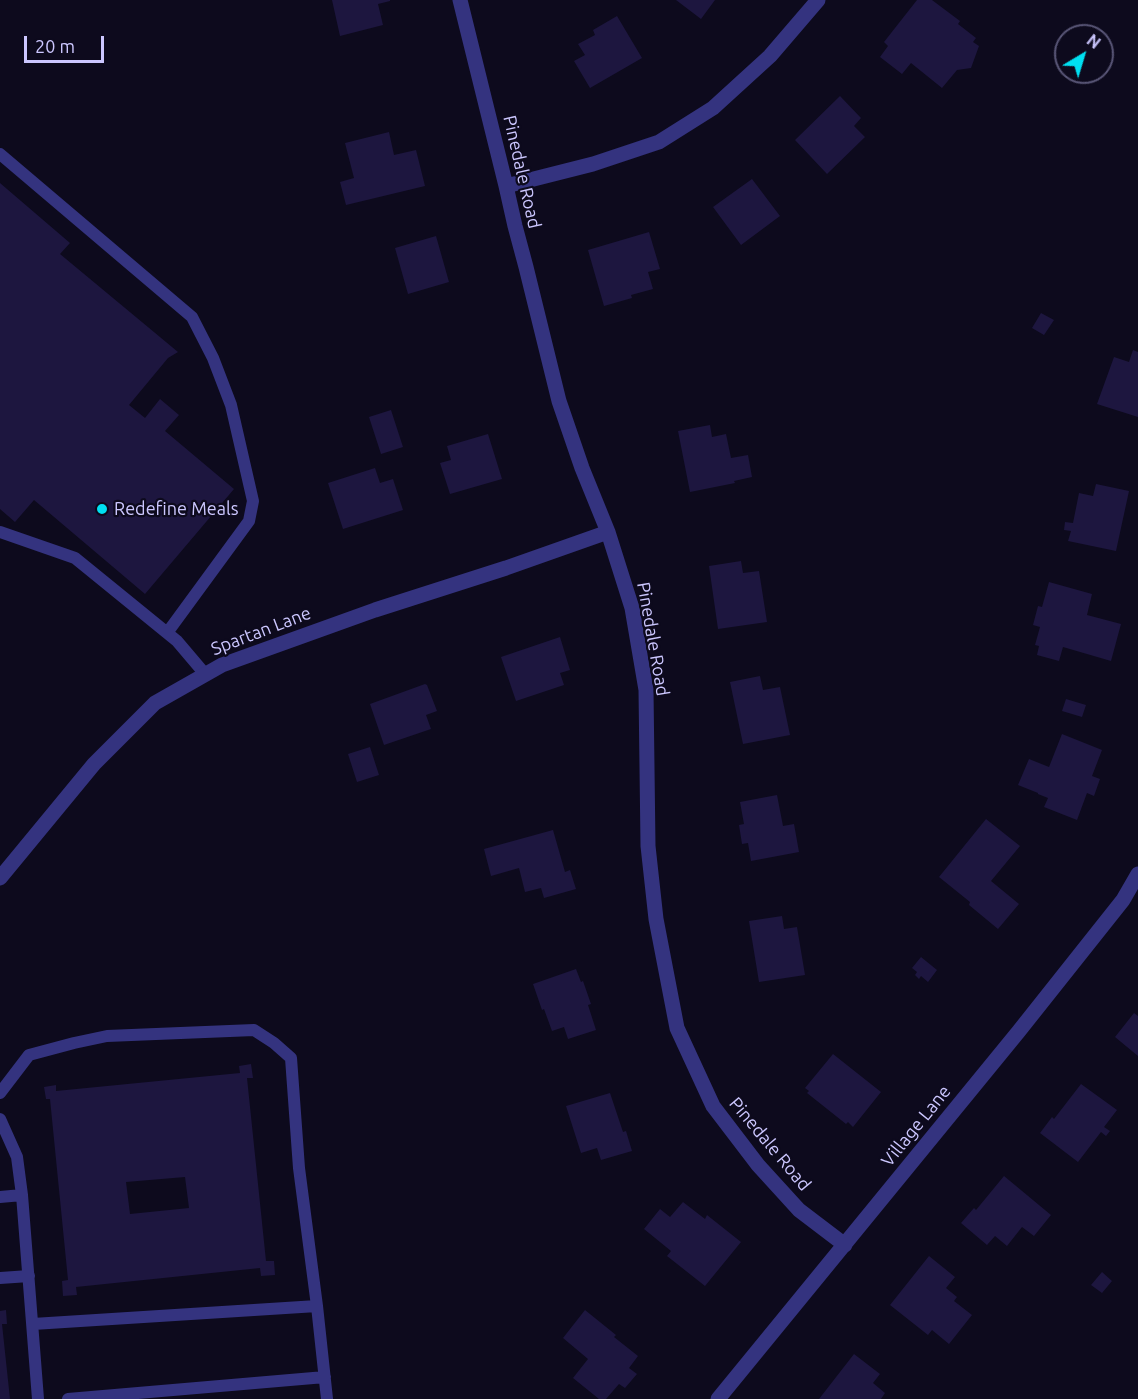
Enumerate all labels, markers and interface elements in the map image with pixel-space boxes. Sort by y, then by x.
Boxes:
scale bar [27,24,106,62]
north arrow [1054,24,1114,84]
text: N [1084,31,1104,52]
text: 20 m [35,36,75,56]
street label: Pinedale Road [498,113,546,231]
place label: Redefine Meals [114,498,239,520]
marker: Redefine Meals [95,502,109,516]
street label: Pinedale Road [632,580,674,698]
street label: Spartan Lane [208,602,314,660]
street label: Village Lane [877,1081,955,1171]
street label: Pinedale Road [725,1093,815,1195]

